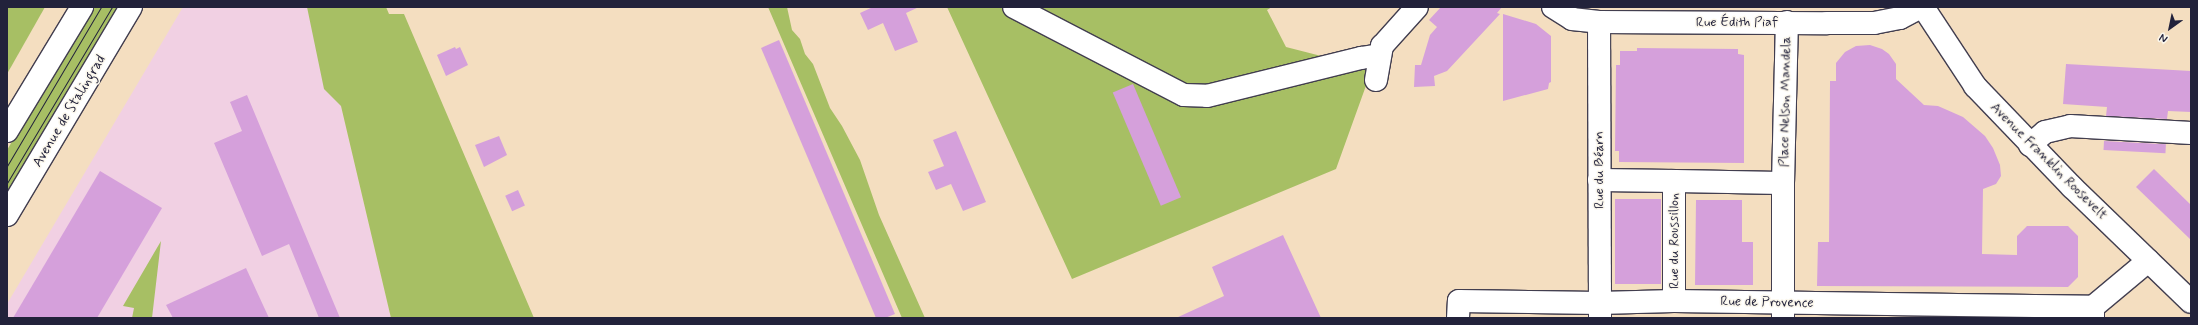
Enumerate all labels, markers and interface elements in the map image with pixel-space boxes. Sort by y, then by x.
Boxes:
north arrow [2150,8,2190,48]
street label: Rue Édith Piaf [1696,14,1778,30]
text: N [2157,30,2170,46]
street label: Place Nelson Mandela [1775,37,1795,167]
street label: Avenue de Stalingrad [29,52,109,170]
street label: Avenue Franklin Roosevelt [1987,99,2111,223]
street label: Rue du Béarn [1591,132,1607,208]
street label: Rue du Roussillon [1666,191,1682,291]
street label: Rue de Provence [1720,293,1814,311]

